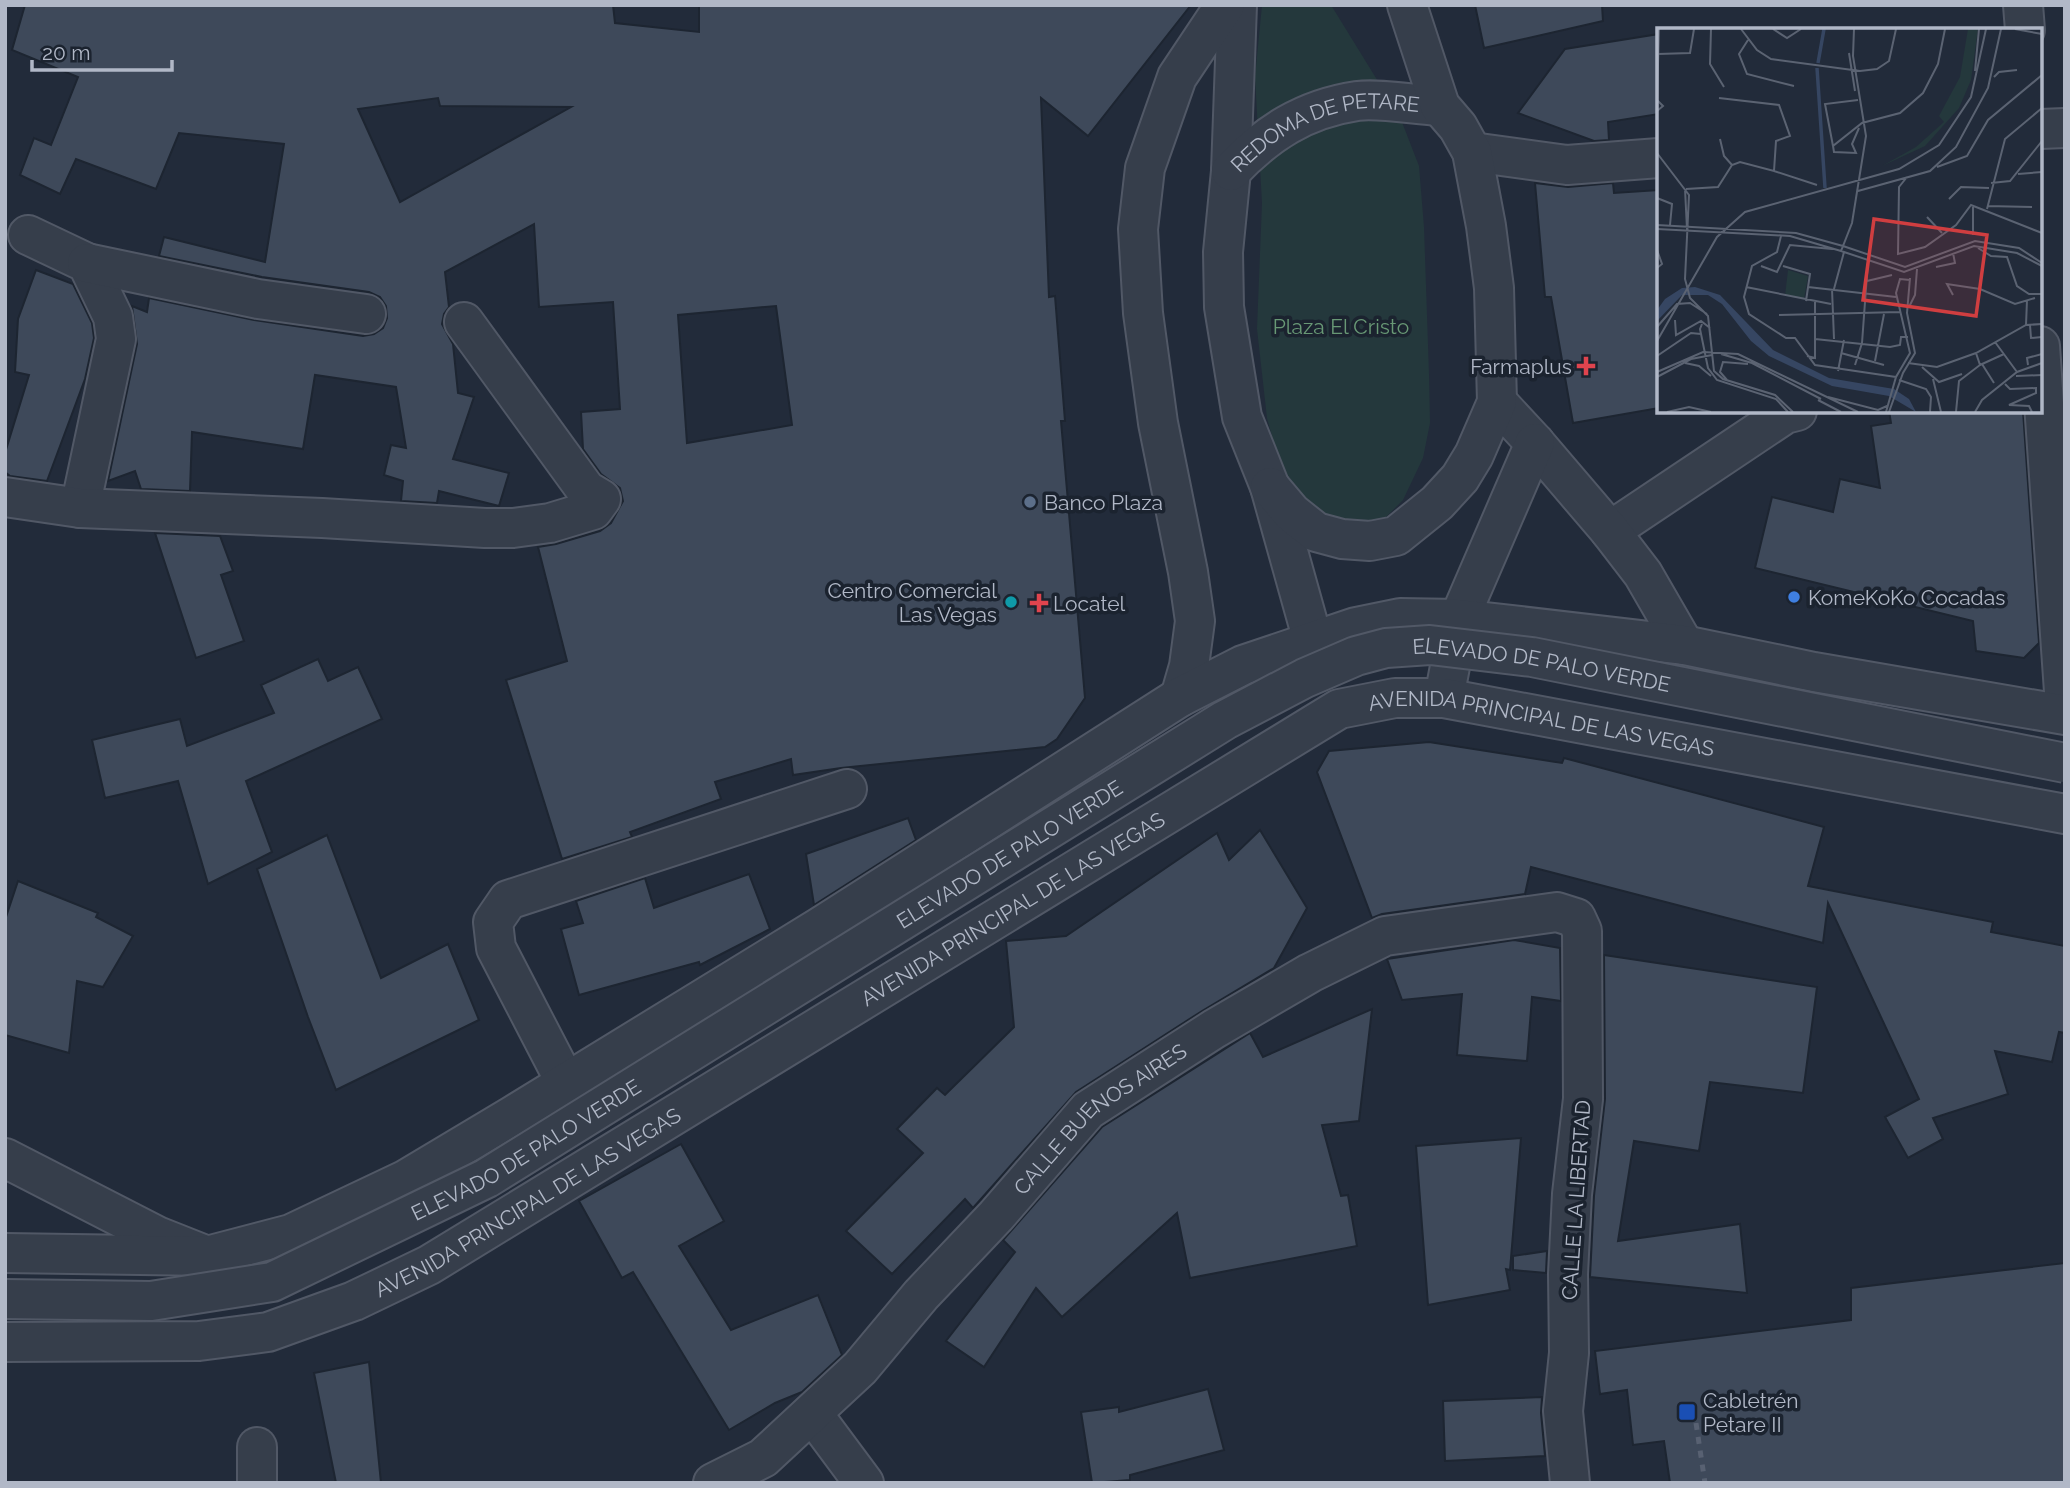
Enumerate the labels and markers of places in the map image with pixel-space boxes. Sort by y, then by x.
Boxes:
place label: Farmaplus [1470,354,1572,379]
marker: Farmaplus [1578,358,1594,374]
place label: Banco Plaza [1044,490,1163,515]
marker: Banco Plaza [1022,494,1038,510]
place label: Centro Comercial Las Vegas [827,578,997,627]
place label: KomeKoKo Cocadas [1808,585,2005,610]
marker: KomeKoKo Cocadas [1786,589,1802,605]
place label: Locatel [1053,591,1126,616]
marker: Centro Comercial Las Vegas [1003,594,1019,610]
marker: Locatel [1031,595,1047,611]
place label: Cabletrén Petare II [1703,1388,1798,1437]
marker: Cabletrén Petare II [1677,1402,1697,1422]

